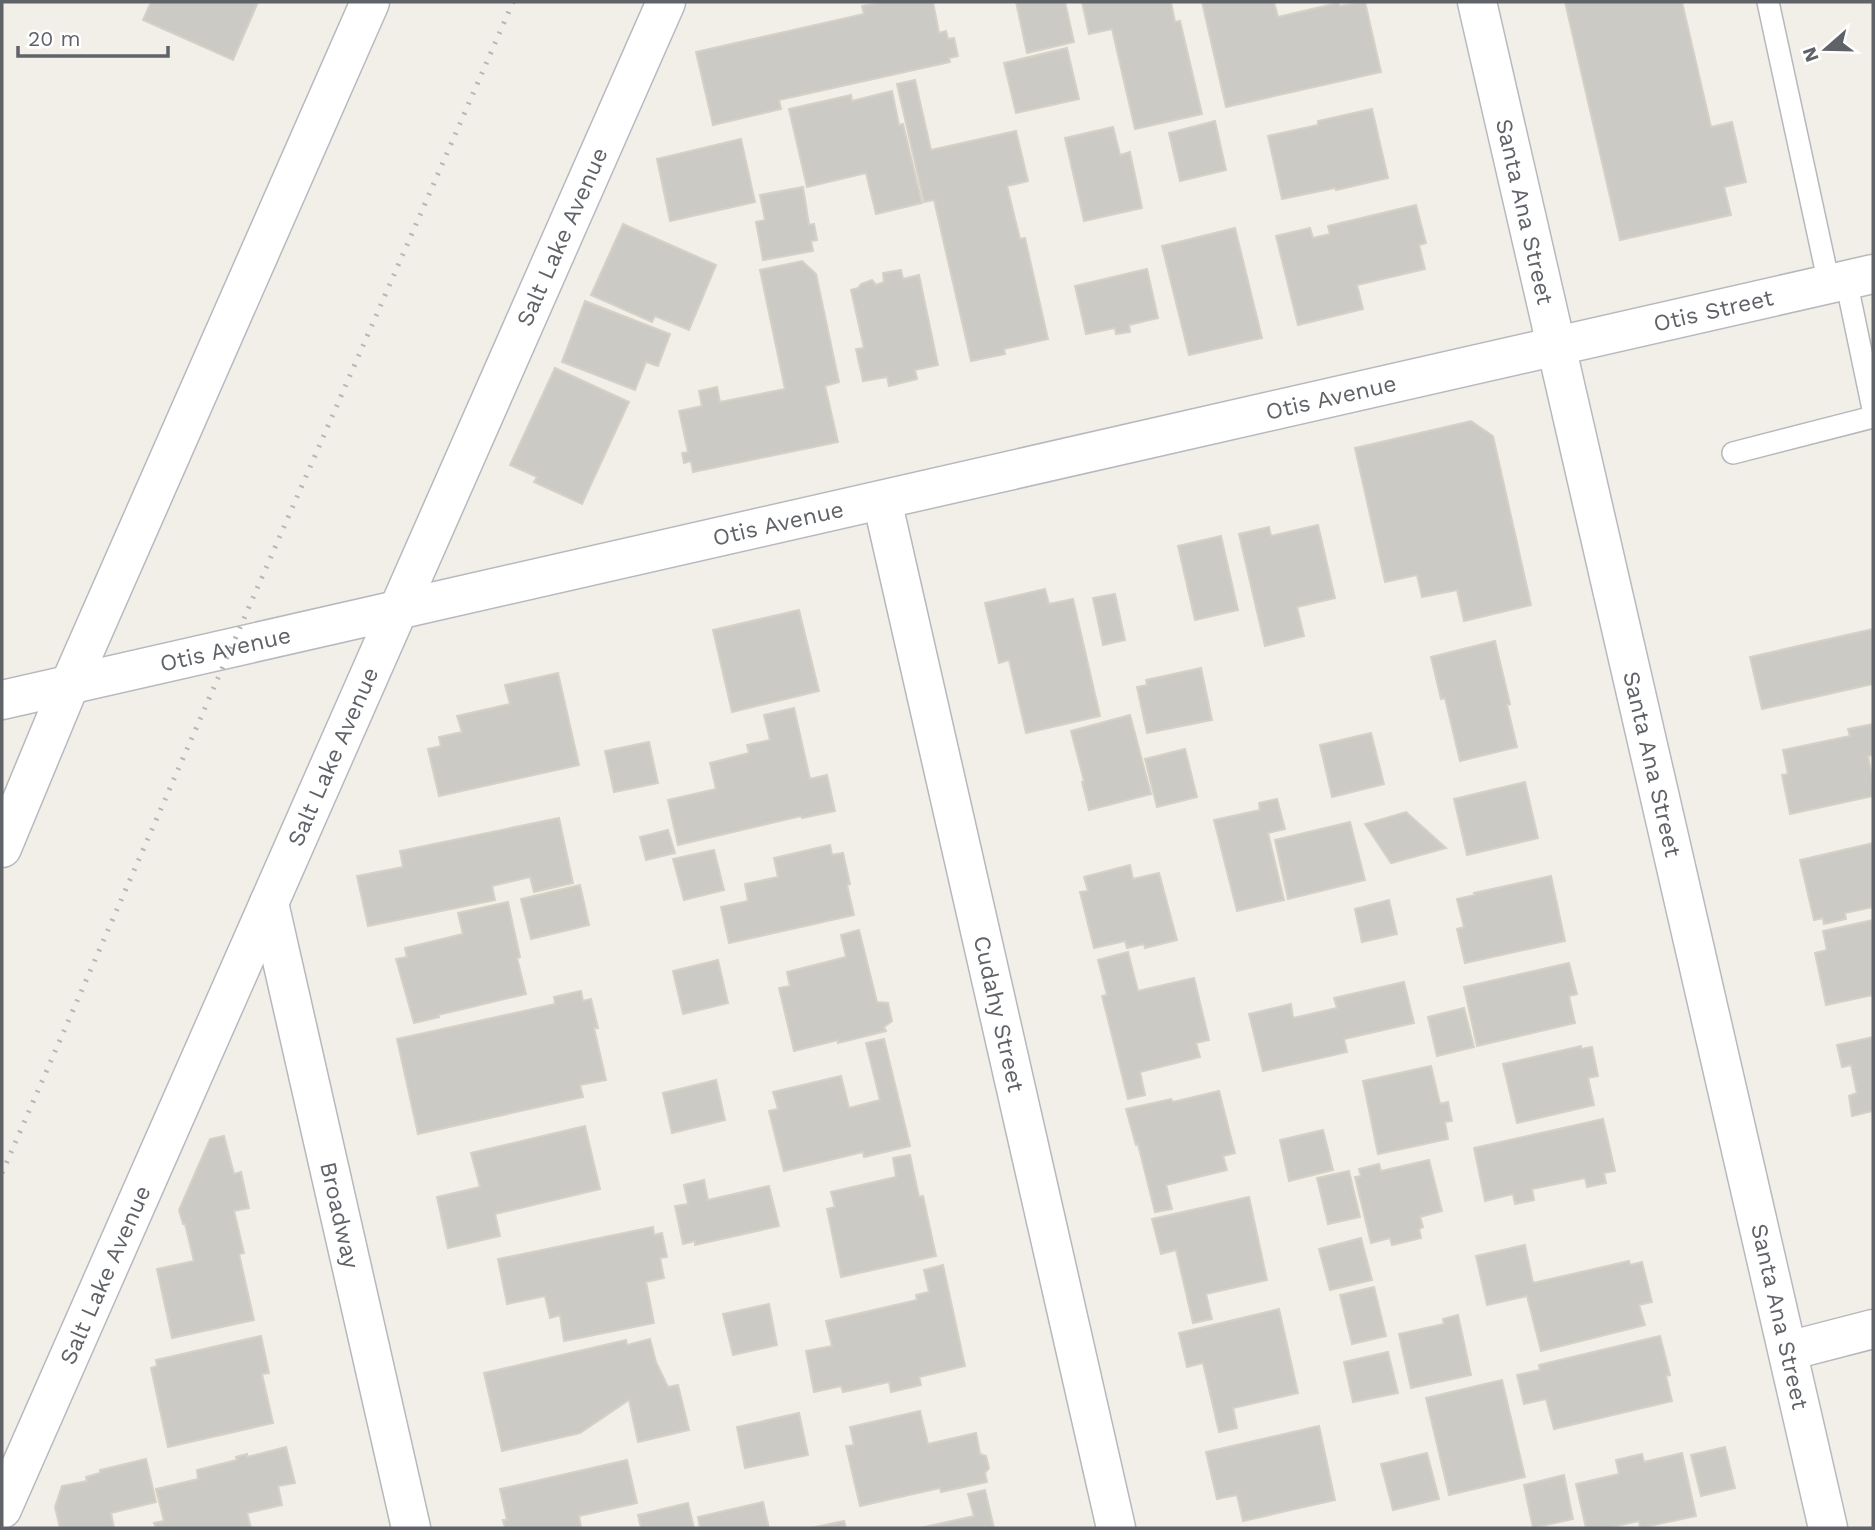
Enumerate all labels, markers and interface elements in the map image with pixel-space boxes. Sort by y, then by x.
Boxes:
scale bar [18,14,168,58]
north arrow [1791,14,1861,84]
text: 20 m [28,26,80,51]
text: N [1797,44,1824,65]
street label: Santa Ana Street [1490,116,1559,307]
street label: Salt Lake Avenue [511,143,613,330]
street label: Otis Street [1651,284,1776,337]
street label: Otis Avenue [1263,369,1399,425]
street label: Otis Avenue [710,495,846,551]
street label: Otis Avenue [157,621,293,677]
street label: Salt Lake Avenue [282,663,384,850]
street label: Santa Ana Street [1618,669,1687,860]
street label: Cudahy Street [968,933,1030,1095]
street label: Broadway [315,1159,365,1271]
street label: Salt Lake Avenue [54,1181,156,1368]
street label: Santa Ana Street [1746,1221,1814,1412]

